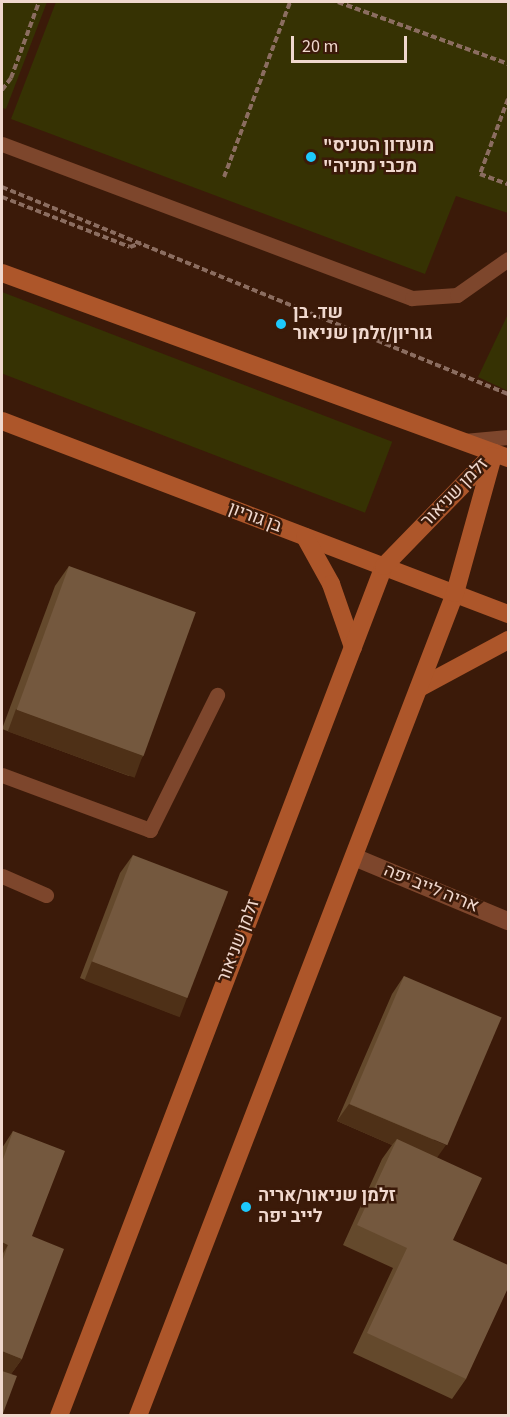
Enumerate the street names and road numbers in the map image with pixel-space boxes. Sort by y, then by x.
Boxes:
street label: זלמן שניאור [417,454,493,532]
street label: בן גוריון [225,498,285,538]
street label: אריה לייב יפה [380,860,482,918]
street label: זלמן שניאור [213,896,265,986]

